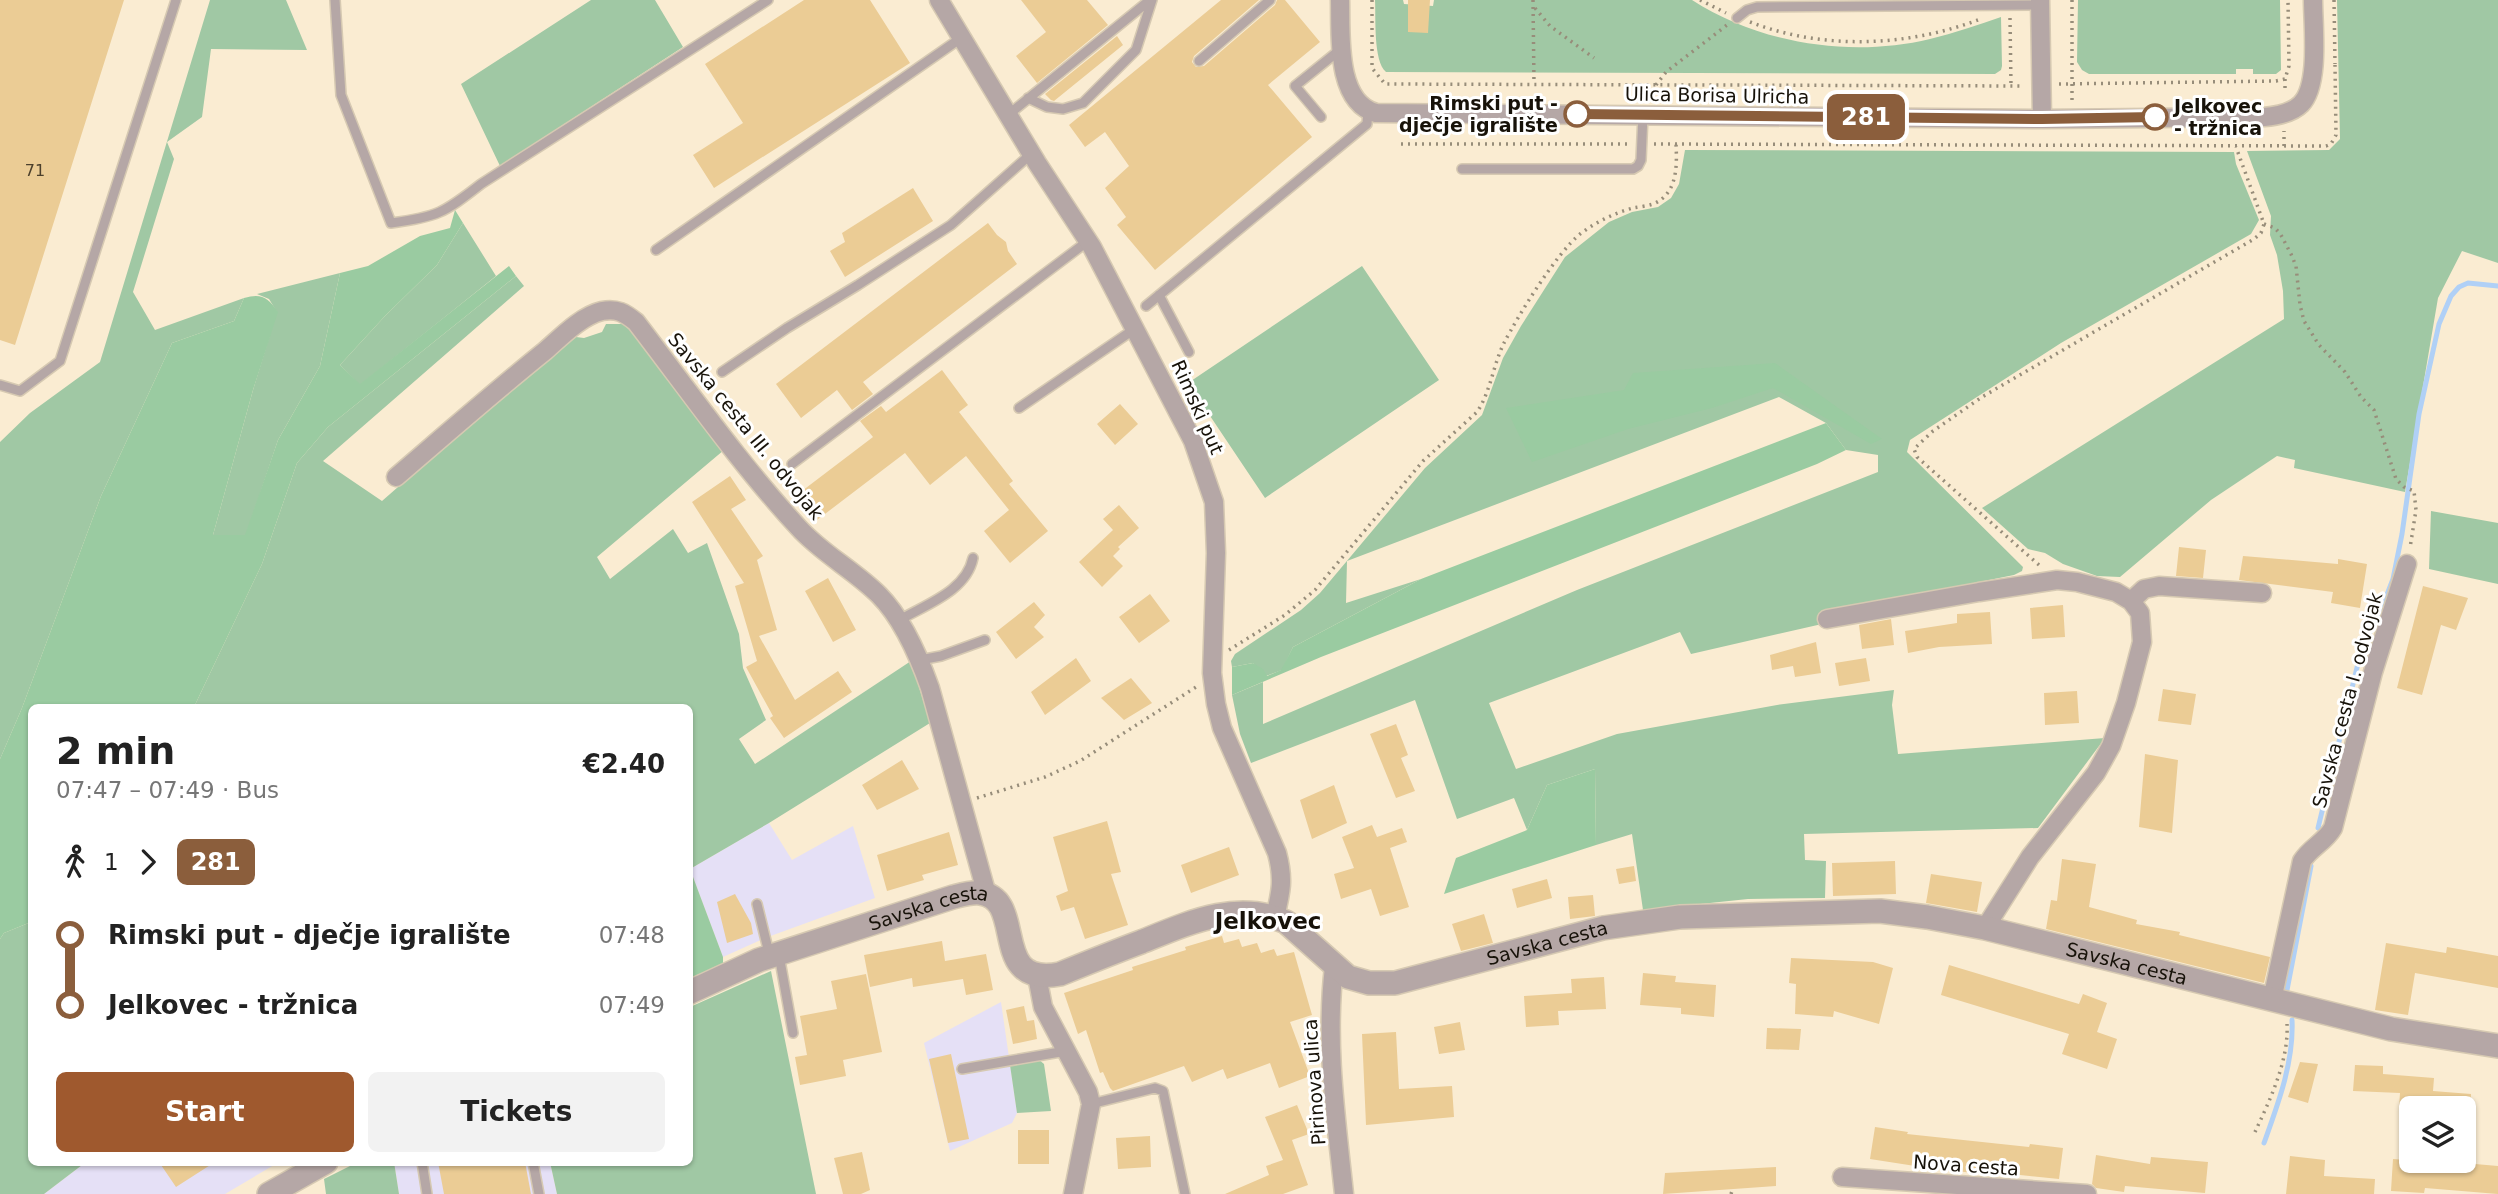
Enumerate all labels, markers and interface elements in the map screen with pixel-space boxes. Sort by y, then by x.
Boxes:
street label: Ulica Borisa Ulricha [1625,82,1809,108]
place label: Rimski put - dječje igralište [1399,92,1558,136]
line badge: 281 [1826,94,1906,140]
place label: Jelkovec - tržnica [2172,95,2262,139]
marker: Rimski put - dječje igralište [1564,101,1590,127]
text: 281 [1841,103,1891,131]
marker: Jelkovec - tržnica [2142,104,2168,130]
house number: 71 [25,161,45,180]
street label: Savska cesta III. odvojak [664,328,828,524]
street label: Rimski put [1167,356,1229,458]
street label: Savska cesta I. odvojak [2308,590,2386,810]
text: 2 min [56,729,175,773]
text: €2.40 [583,749,665,779]
text: 07:47 – 07:49 · Bus [56,777,279,803]
icon: walk [56,843,94,881]
icon: forward [129,843,167,881]
text: 281 [191,848,241,876]
text: 1 [104,849,119,875]
street label: Savska cesta [866,882,991,935]
district label: Jelkovec [1213,908,1321,934]
street label: Savska cesta [1484,916,1610,969]
text: Rimski put - dječje igralište [108,920,511,950]
text: 07:48 [599,922,665,948]
street label: Savska cesta [2064,938,2190,989]
text: Jelkovec - tržnica [108,990,358,1020]
text: 07:49 [599,992,665,1018]
street label: Pirinova ulica [1299,1018,1329,1146]
button: Start [56,1072,354,1152]
button: Tickets [368,1072,665,1152]
map controls [2399,1096,2476,1173]
button: layers [2399,1096,2476,1173]
street label: Nova cesta [1912,1150,2020,1180]

